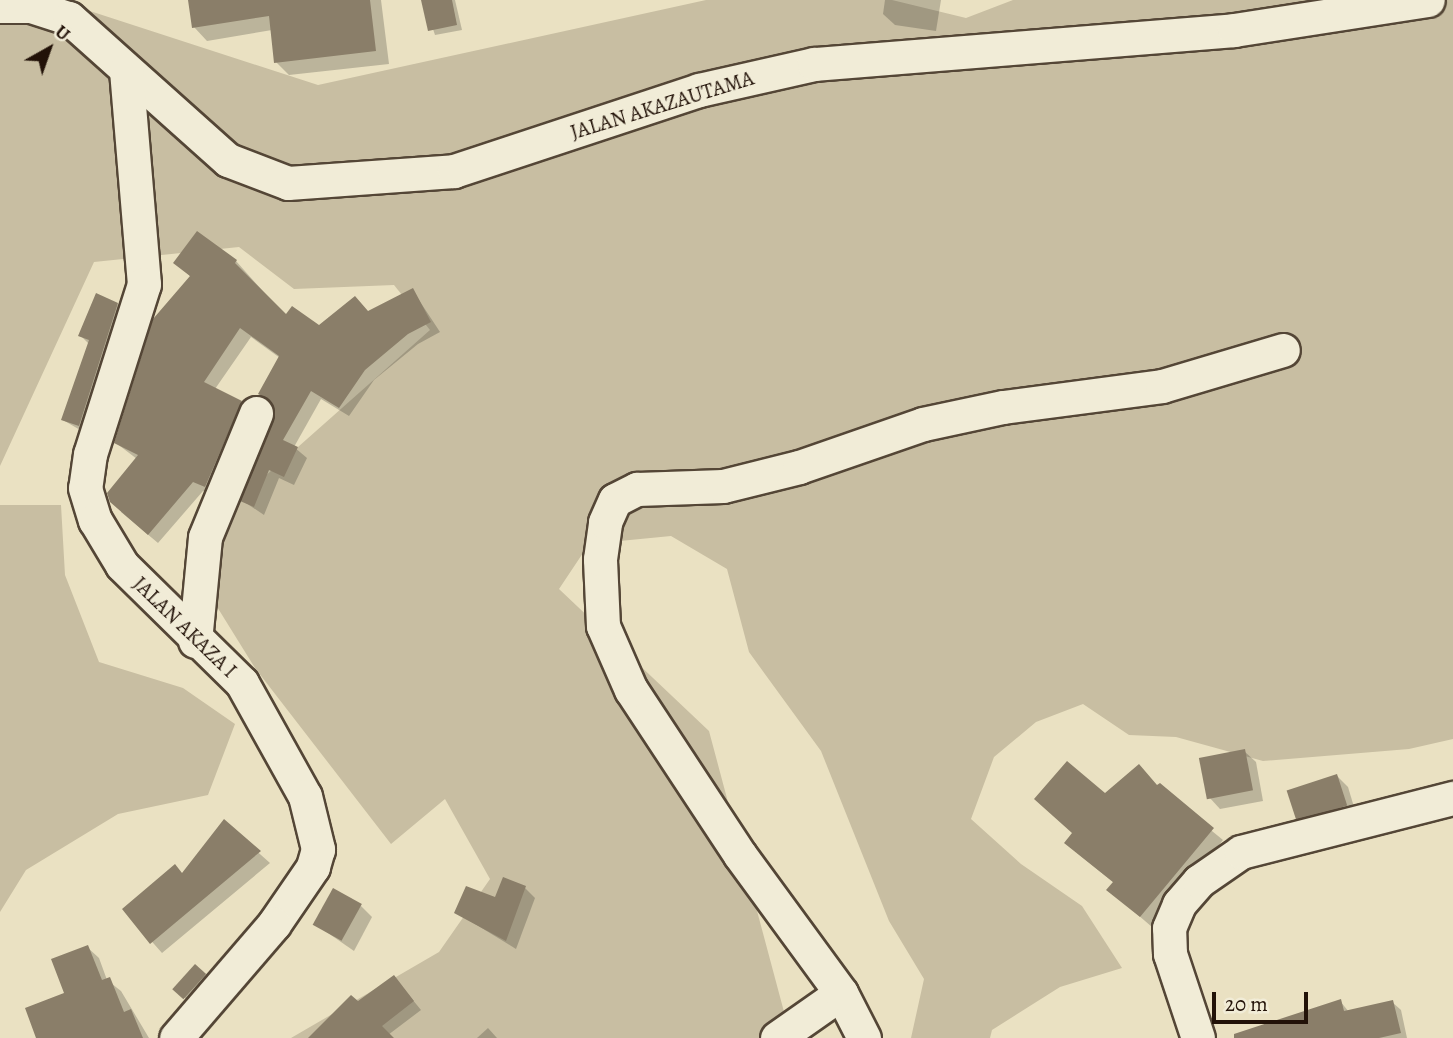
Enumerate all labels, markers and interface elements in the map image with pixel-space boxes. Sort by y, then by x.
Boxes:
north arrow [14,14,84,84]
text: U [49,19,76,47]
street label: JALAN AKAZAUTAMA [567,65,757,145]
street label: JALAN AKAZA I [128,571,242,683]
scale bar [1215,978,1311,1022]
text: 20 m [1225,990,1268,1018]

